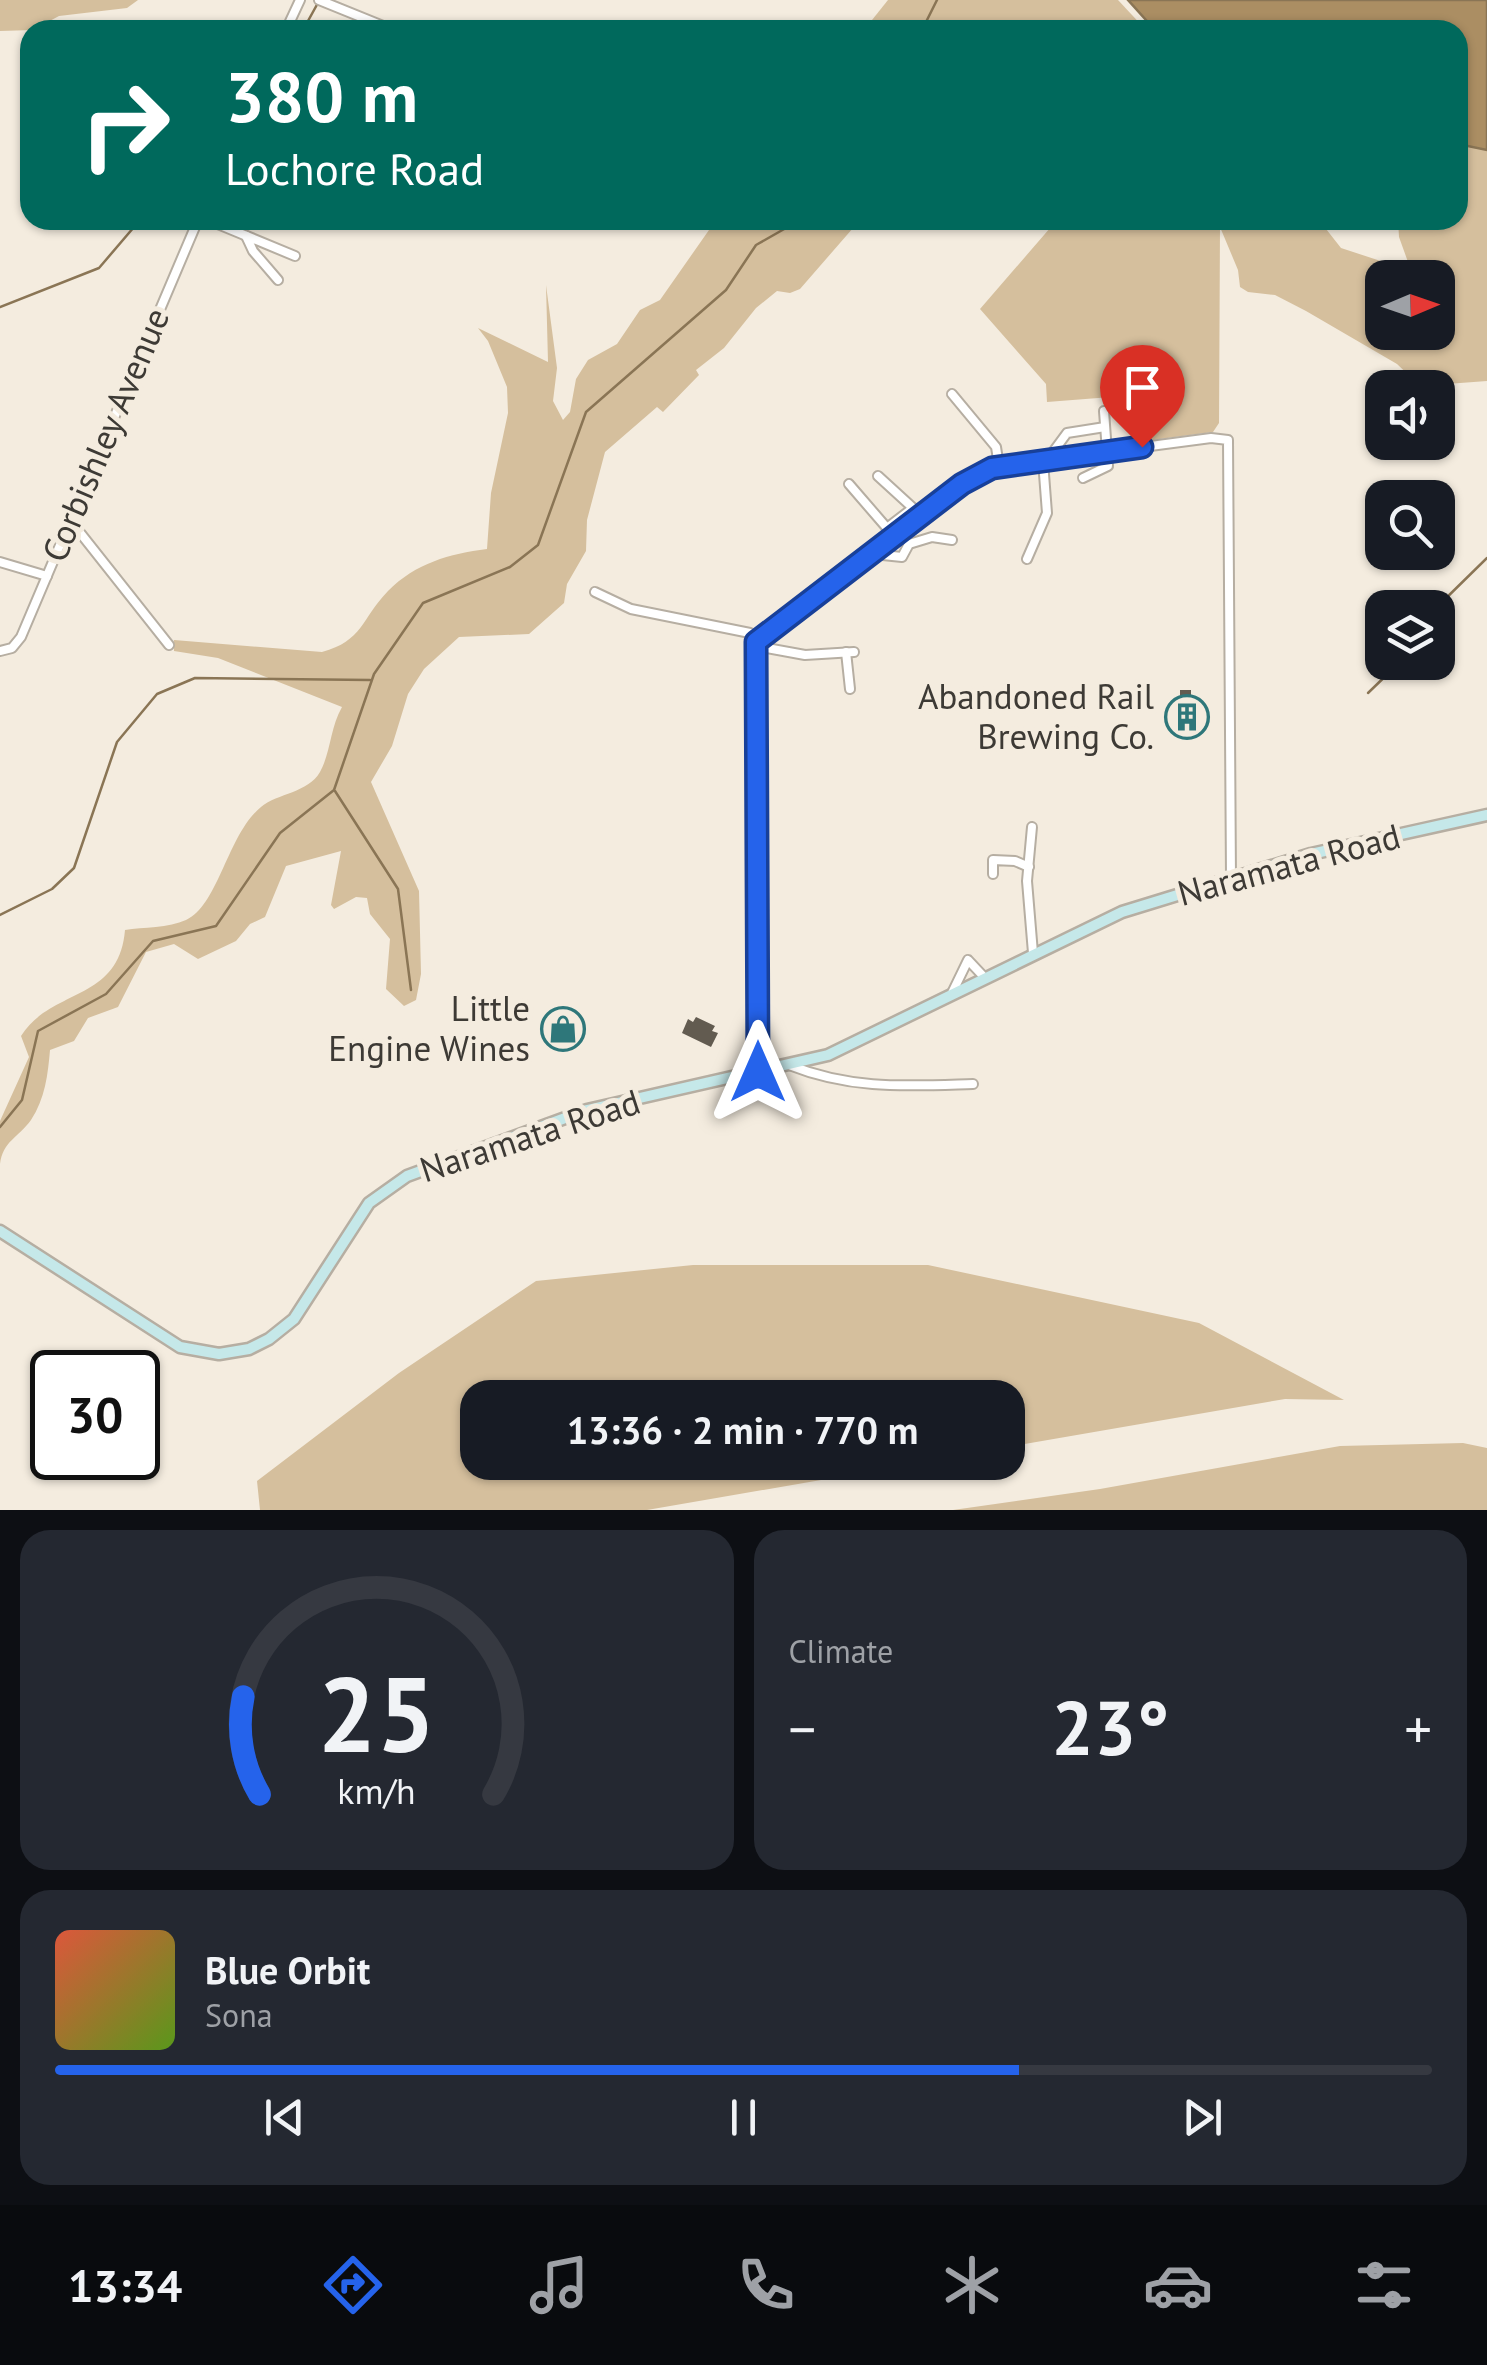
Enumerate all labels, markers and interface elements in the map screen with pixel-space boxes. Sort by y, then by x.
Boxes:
text: 380 m [225,51,418,141]
icon: right [60,60,190,190]
text: Lochore Road [225,139,484,197]
north arrow [1365,260,1455,350]
map controls [1365,260,1455,680]
street label: Corbishley Avenue [31,301,179,569]
pin [1100,345,1185,448]
icon: arrive [1115,360,1170,415]
button: sound [1365,370,1455,460]
button: search [1365,480,1455,570]
button: layers [1365,590,1455,680]
place label: Abandoned Rail Brewing Co. [918,673,1154,759]
building icon: Abandoned Rail Brewing Co. [1164,694,1210,740]
street label: Naramata Road [1172,812,1405,916]
place label: Little Engine Wines [328,985,530,1071]
shop icon: Little Engine Wines [540,1006,586,1052]
position arrow [706,1020,810,1124]
street label: Naramata Road [414,1078,646,1192]
speed limit sign: 30 [30,1350,160,1480]
text: 13:36 · 2 min · 770 m [567,1405,918,1454]
text: Climate [789,1630,893,1672]
text: 25 [318,1646,436,1781]
text: 23° [1051,1679,1169,1776]
text: − [789,1693,816,1764]
text: + [1404,1693,1432,1764]
text: km/h [338,1768,416,1814]
text: Blue Orbit [205,1945,370,1994]
text: Sona [205,1994,273,2036]
icon: previous [257,2090,312,2145]
icon: pause [716,2090,771,2145]
icon: next [1175,2090,1230,2145]
icon: directions [318,2250,388,2320]
icon: music [524,2250,594,2320]
icon: phone [731,2250,801,2320]
icon: climate [937,2250,1007,2320]
icon: car [1143,2250,1213,2320]
icon: filters [1349,2250,1419,2320]
text: 13:34 [68,2256,182,2314]

